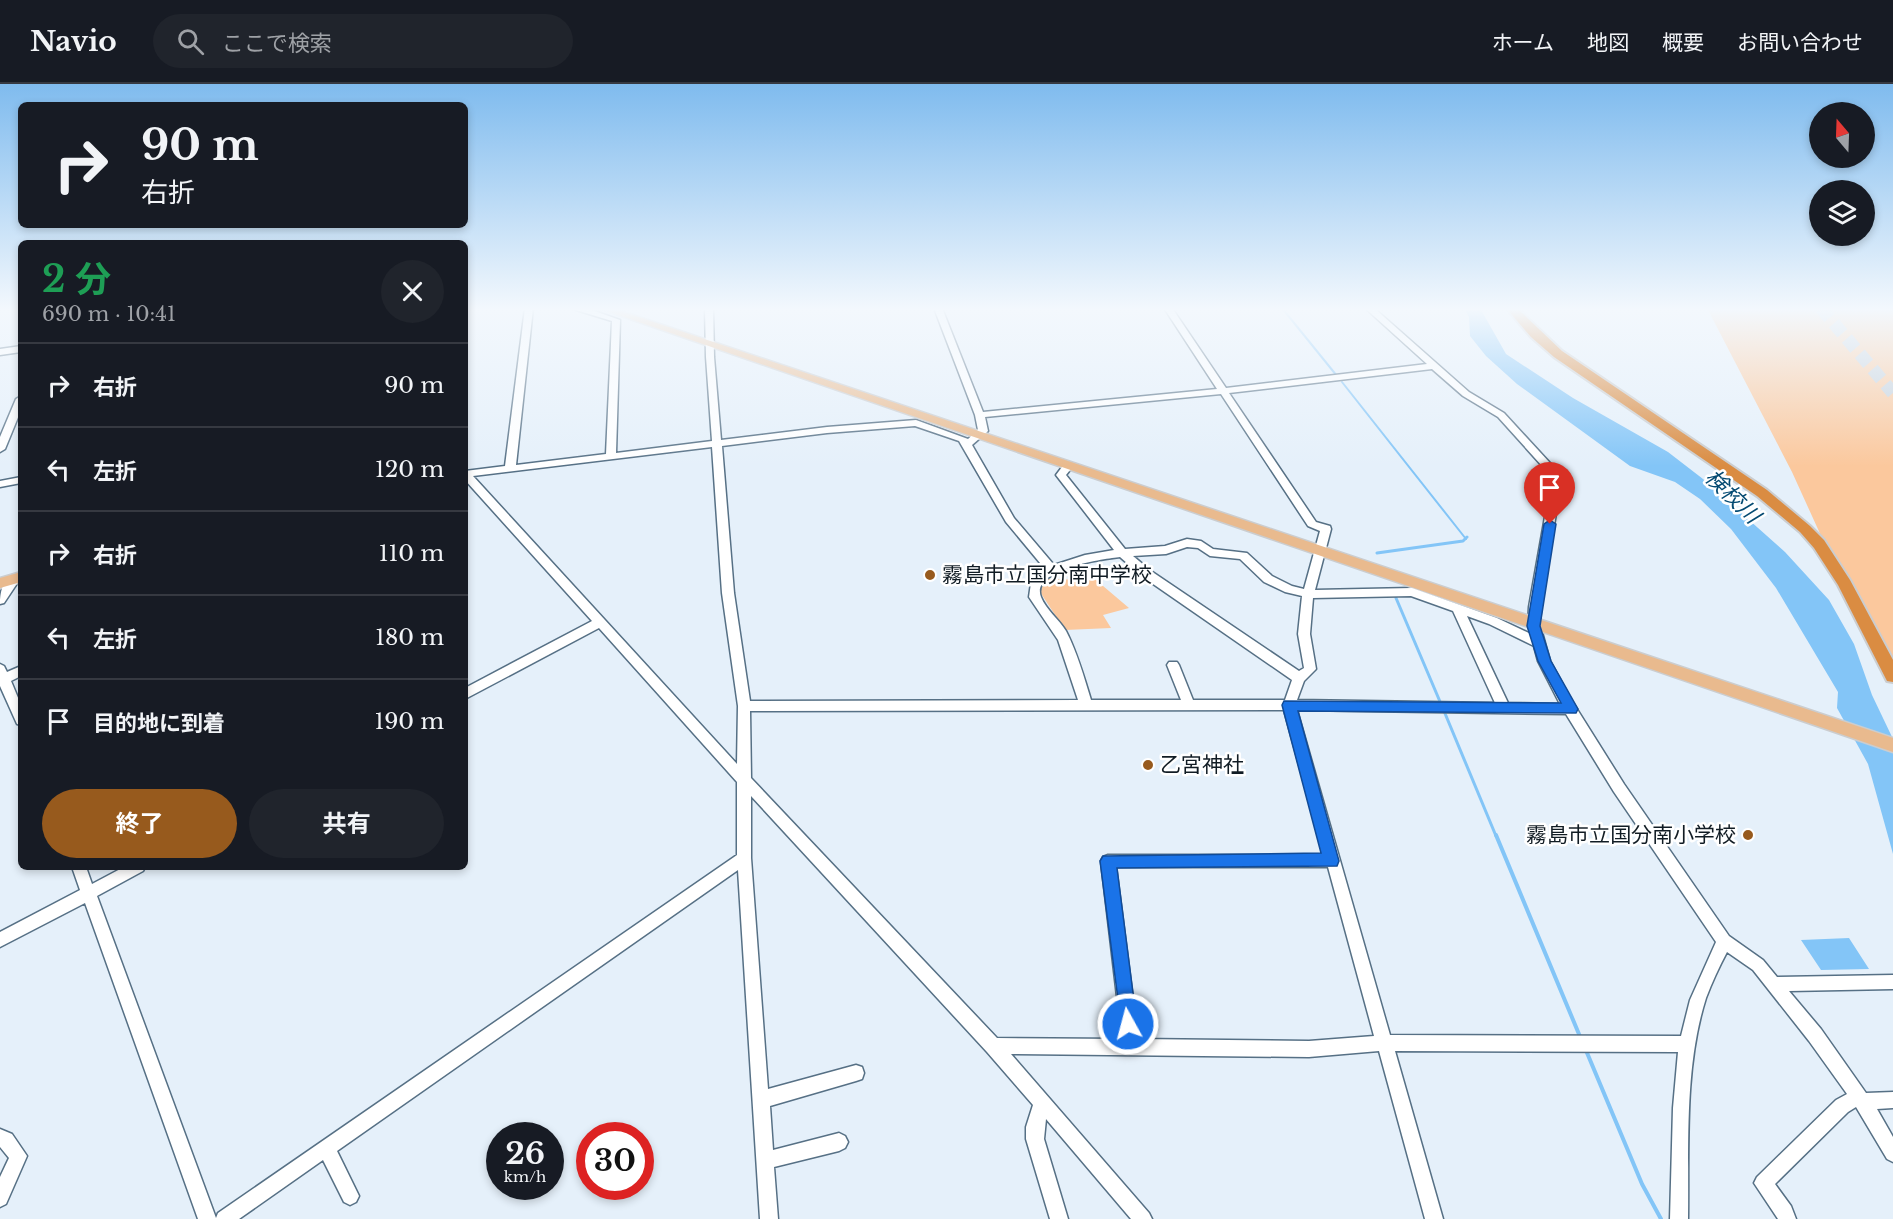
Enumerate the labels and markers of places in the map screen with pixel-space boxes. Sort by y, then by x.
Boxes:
pin [1524,462,1575,524]
place label: 霧島市立国分南中学校 [942,562,1152,588]
marker: 霧島市立国分南中学校 [923,568,937,582]
place label: 乙宮神社 [1160,752,1244,778]
marker: 乙宮神社 [1141,758,1155,772]
place label: 霧島市立国分南小学校 [1526,822,1736,848]
marker: 霧島市立国分南小学校 [1741,828,1755,842]

